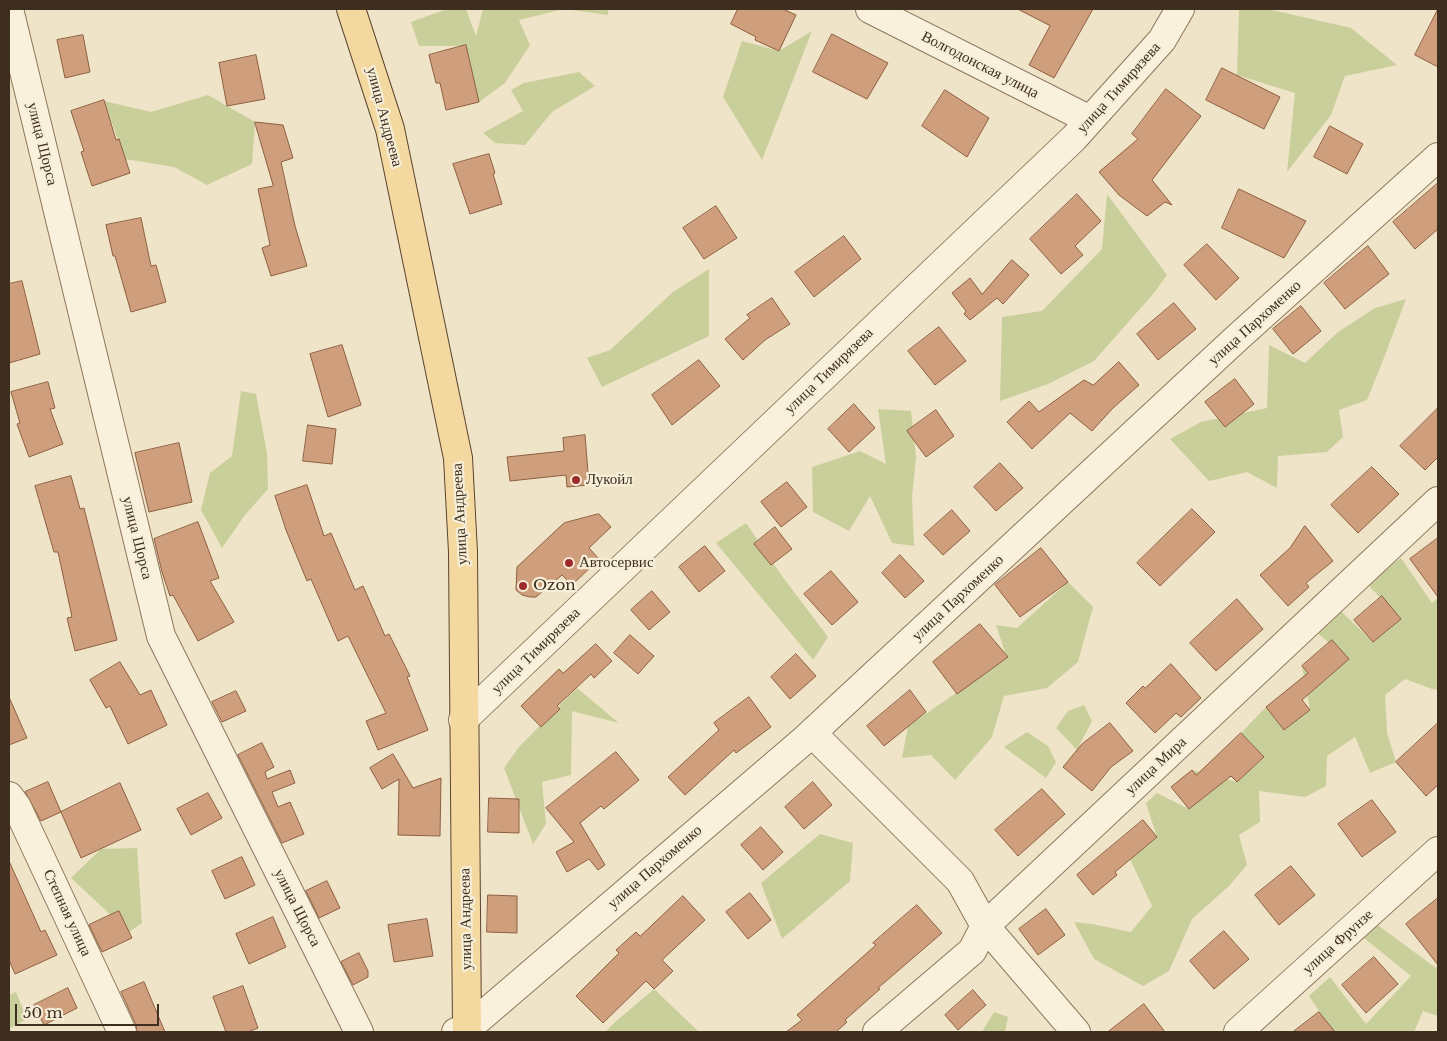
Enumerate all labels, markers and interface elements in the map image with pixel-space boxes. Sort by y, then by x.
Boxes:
street label: Волгодонская улица [918,28,1042,102]
street label: улица Тимирязева [1073,39,1165,137]
street label: улица Андреева [362,65,406,169]
street label: улица Щорса [23,101,61,187]
street label: улица Пархоменко [1205,277,1305,369]
street label: улица Тимирязева [781,324,877,418]
street label: улица Андреева [448,463,472,565]
place label: Лукойл [586,471,633,489]
marker: Лукойл [570,474,582,486]
street label: улица Щорса [118,495,156,581]
street label: улица Пархоменко [908,551,1008,645]
place label: Автосервис [579,554,654,572]
marker: Автосервис [563,557,575,569]
place label: Ozon [533,577,576,595]
marker: Ozon [517,580,529,592]
street label: улица Тимирязева [488,604,584,698]
street label: улица Мира [1122,733,1190,799]
street label: улица Пархоменко [604,821,706,913]
street label: улица Щорса [270,866,324,950]
street label: Степная улица [39,867,95,959]
street label: улица Андреева [456,868,476,970]
street label: улица Фрунзе [1299,906,1377,978]
scale bar [18,994,161,1026]
text: 50 m [23,1003,63,1022]

